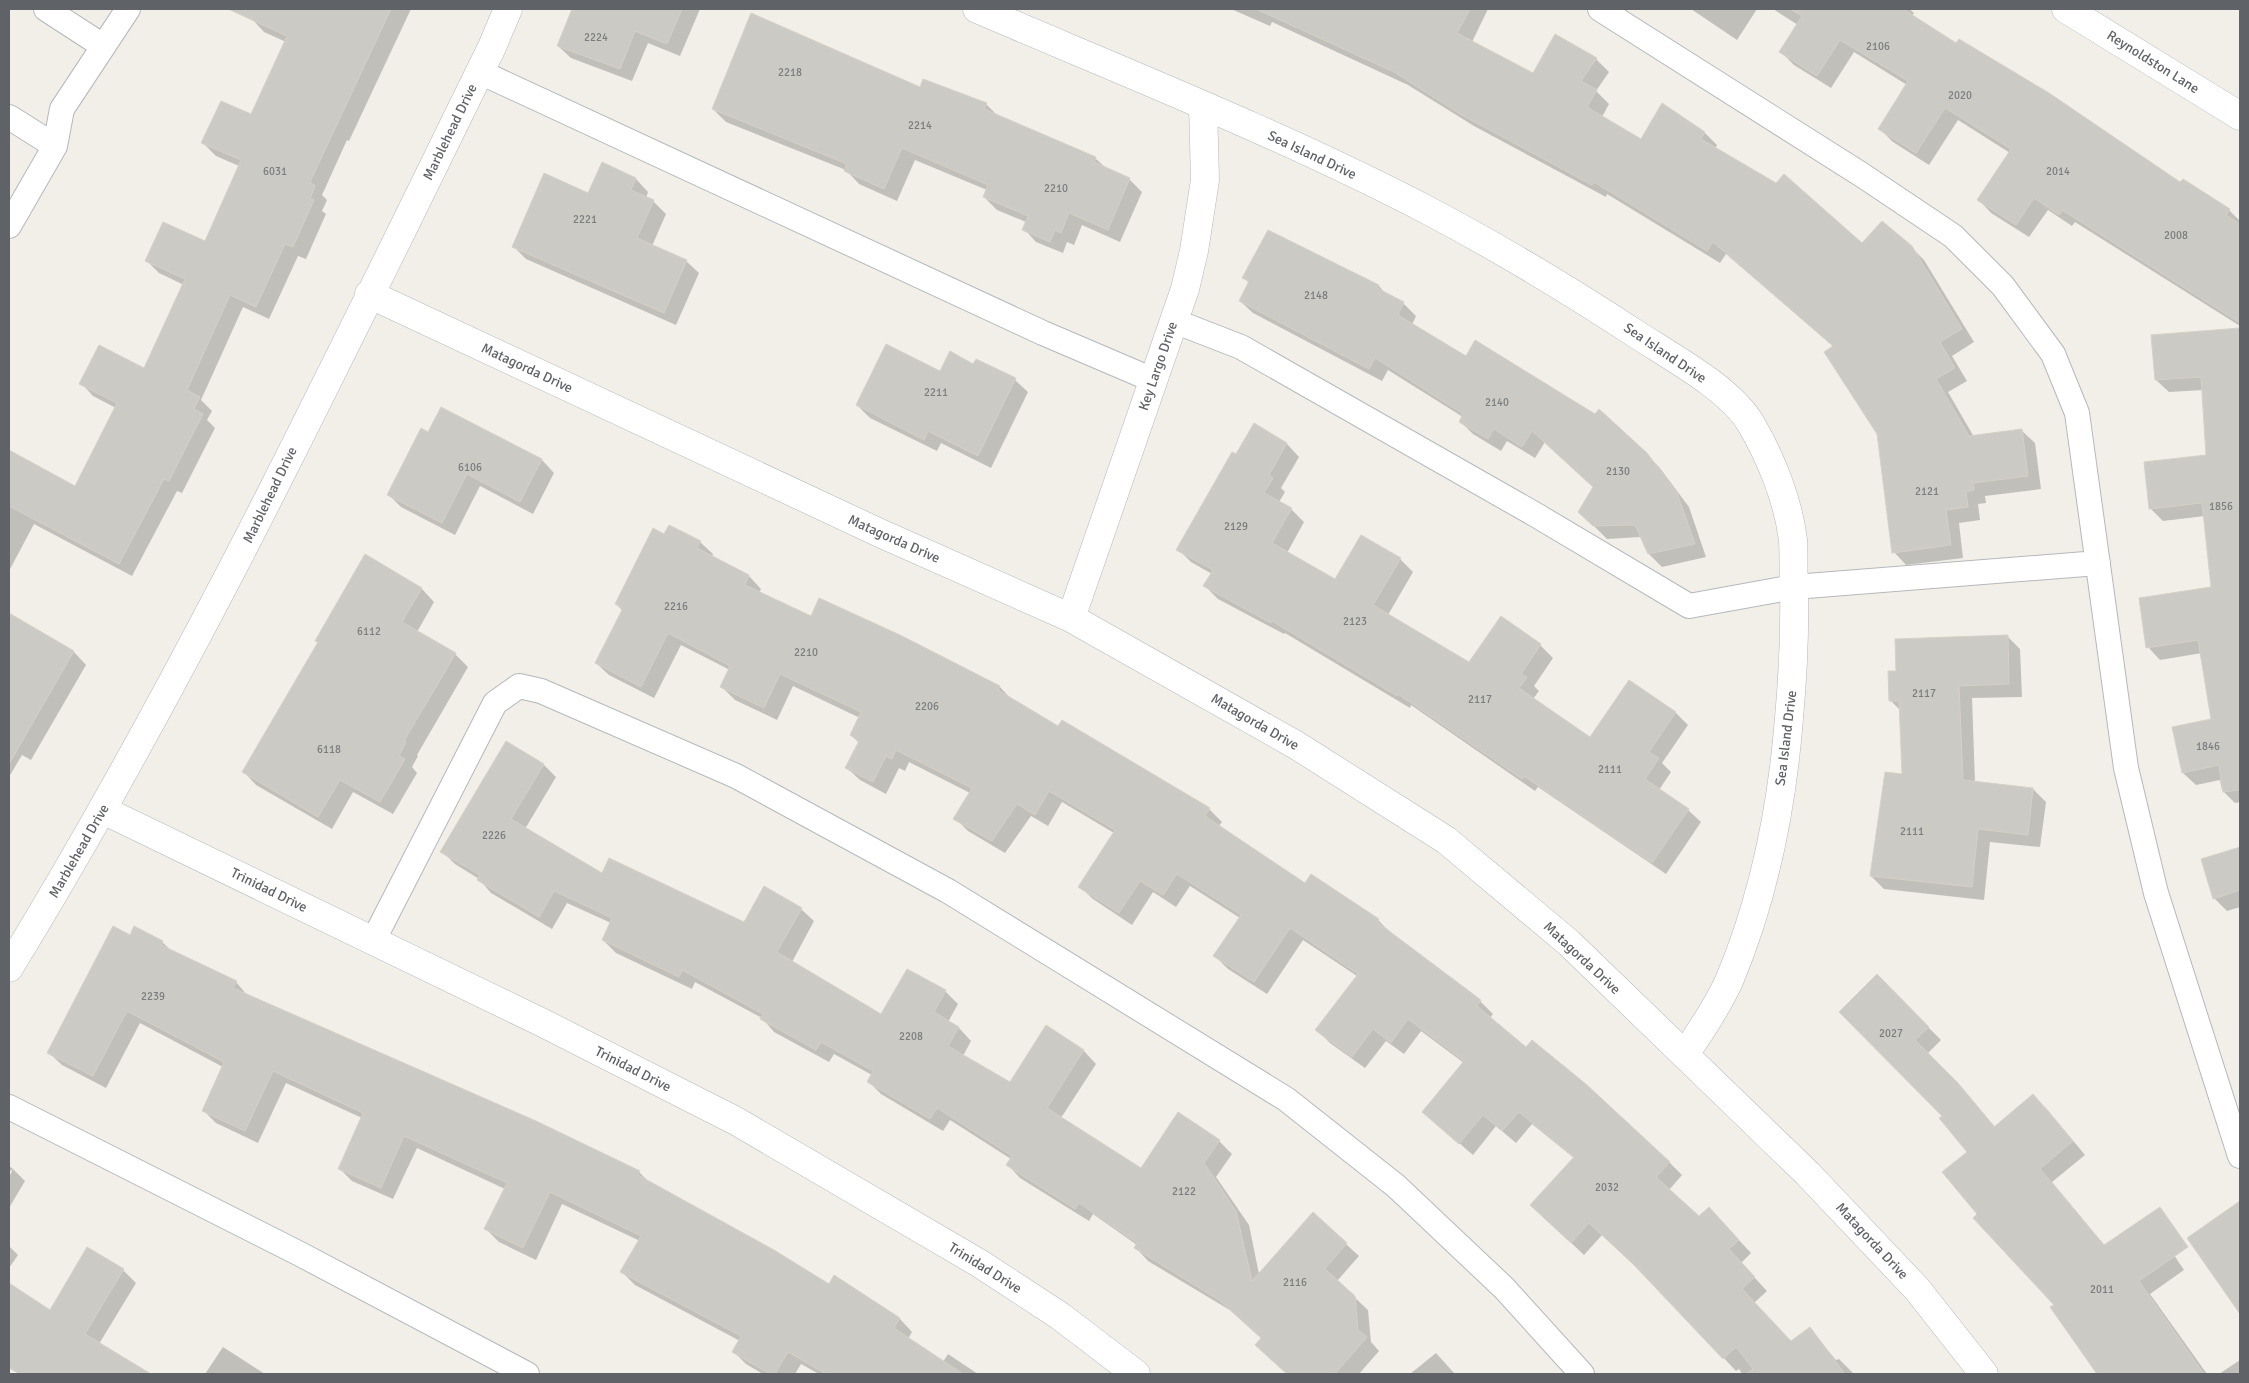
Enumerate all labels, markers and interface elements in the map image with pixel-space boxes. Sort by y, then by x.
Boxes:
street label: Reynoldston Lane [2104,27,2202,97]
house number: 2224 [584,31,608,44]
house number: 2106 [1866,40,1890,53]
house number: 2218 [778,66,802,79]
street label: Marblehead Drive [419,81,481,183]
house number: 2020 [1948,89,1972,102]
house number: 2214 [908,119,932,132]
street label: Sea Island Drive [1265,127,1359,183]
house number: 6031 [263,165,287,178]
house number: 2014 [2046,165,2070,178]
house number: 2210 [1044,182,1068,195]
house number: 2221 [573,213,597,226]
house number: 2008 [2164,229,2188,242]
house number: 2148 [1304,289,1328,302]
street label: Key Largo Drive [1135,319,1181,413]
street label: Sea Island Drive [1620,319,1710,387]
street label: Matagorda Drive [479,339,575,397]
house number: 2211 [924,386,948,399]
house number: 2140 [1485,396,1509,409]
street label: Marblehead Drive [239,444,301,546]
house number: 6106 [458,461,482,474]
house number: 2130 [1606,465,1630,478]
house number: 2121 [1915,485,1939,498]
house number: 1856 [2209,500,2233,513]
street label: Matagorda Drive [845,511,943,567]
house number: 2129 [1224,520,1248,533]
house number: 2216 [664,600,688,613]
house number: 2123 [1343,615,1367,628]
house number: 6112 [357,625,381,638]
house number: 2210 [794,646,818,659]
house number: 2117 [1912,687,1936,700]
street label: Sea Island Drive [1772,689,1800,787]
street label: Matagorda Drive [1208,690,1302,754]
house number: 2117 [1468,693,1492,706]
house number: 2206 [915,700,939,713]
house number: 1846 [2196,740,2220,753]
house number: 6118 [317,743,341,756]
house number: 2111 [1598,763,1622,776]
street label: Marblehead Drive [45,801,113,901]
house number: 2111 [1900,825,1924,838]
house number: 2226 [482,829,506,842]
street label: Trinidad Drive [228,864,310,916]
street label: Matagorda Drive [1540,918,1624,998]
house number: 2239 [141,990,165,1003]
house number: 2027 [1879,1027,1903,1040]
house number: 2208 [899,1030,923,1043]
street label: Trinidad Drive [592,1043,674,1095]
house number: 2032 [1595,1181,1619,1194]
house number: 2122 [1172,1185,1196,1198]
street label: Matagorda Drive [1832,1199,1912,1283]
street label: Trinidad Drive [945,1239,1025,1297]
house number: 2116 [1283,1276,1307,1289]
house number: 2011 [2090,1283,2114,1296]

